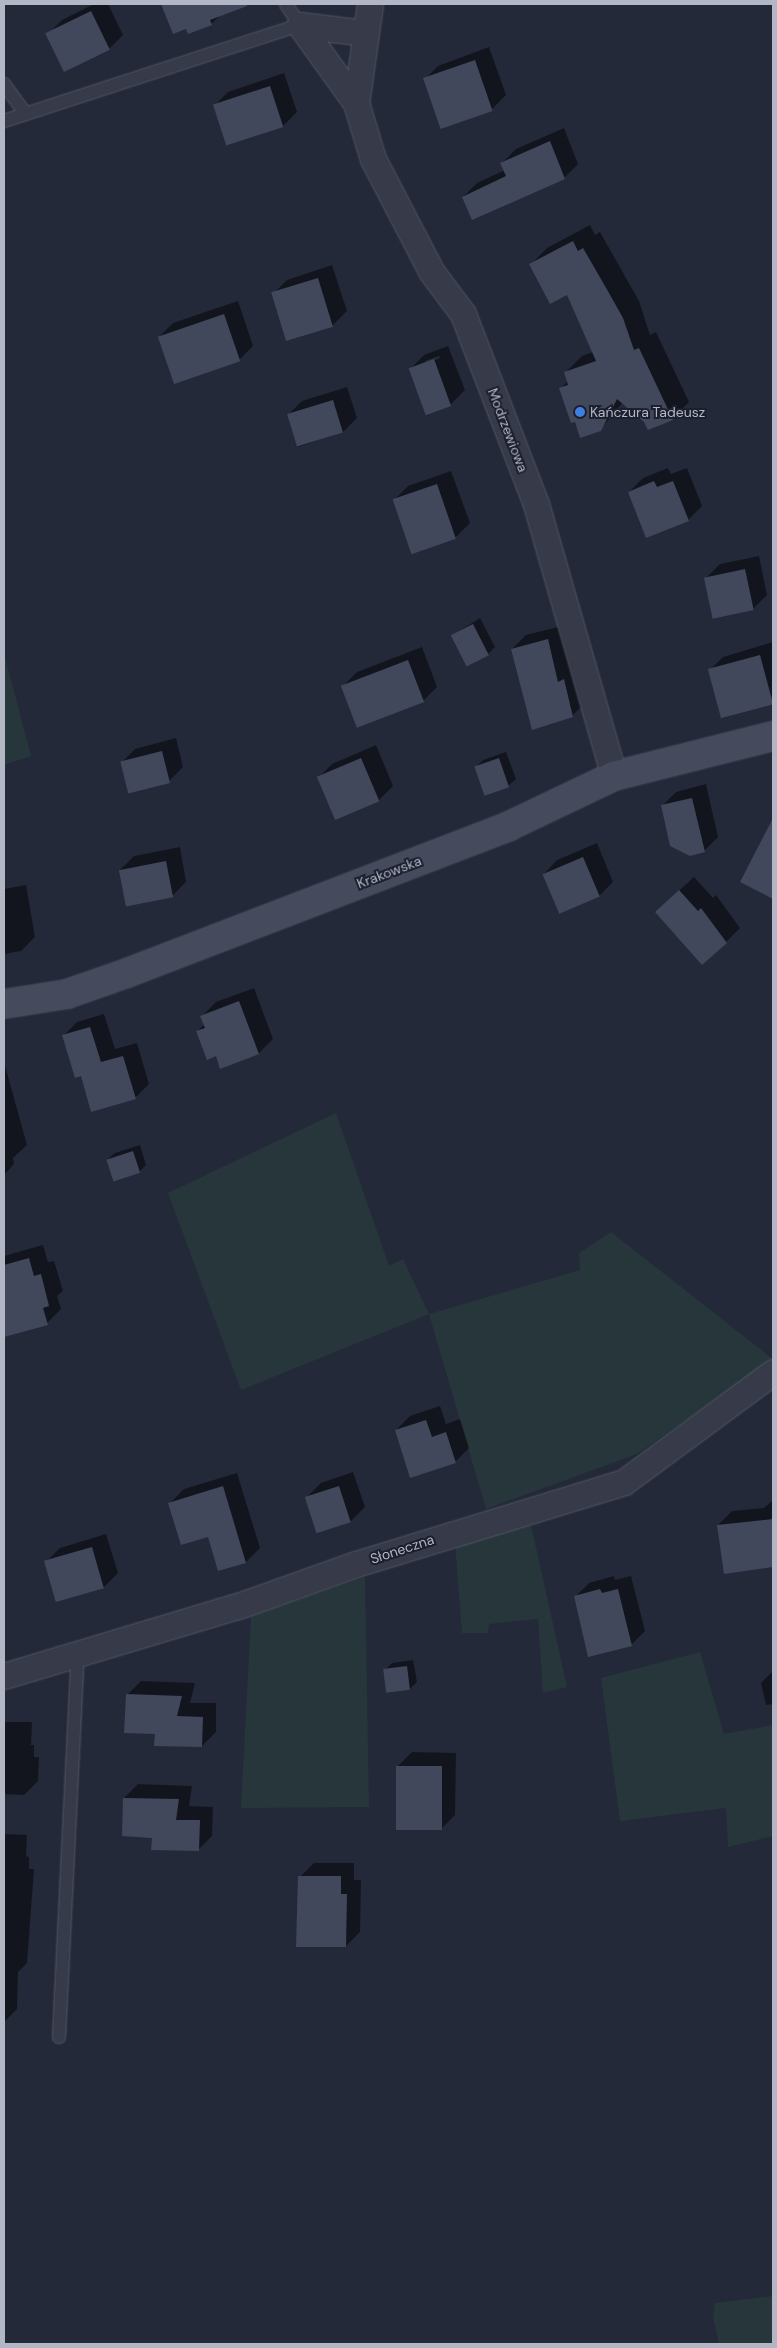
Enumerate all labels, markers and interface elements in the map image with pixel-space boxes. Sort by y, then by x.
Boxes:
street label: Modrzewiowa [484,386,532,474]
place label: Kańczura Tadeusz [590,404,705,420]
marker: Kańczura Tadeusz [574,406,586,418]
street label: Krakowska [354,852,424,892]
street label: Słoneczna [368,1531,436,1567]

